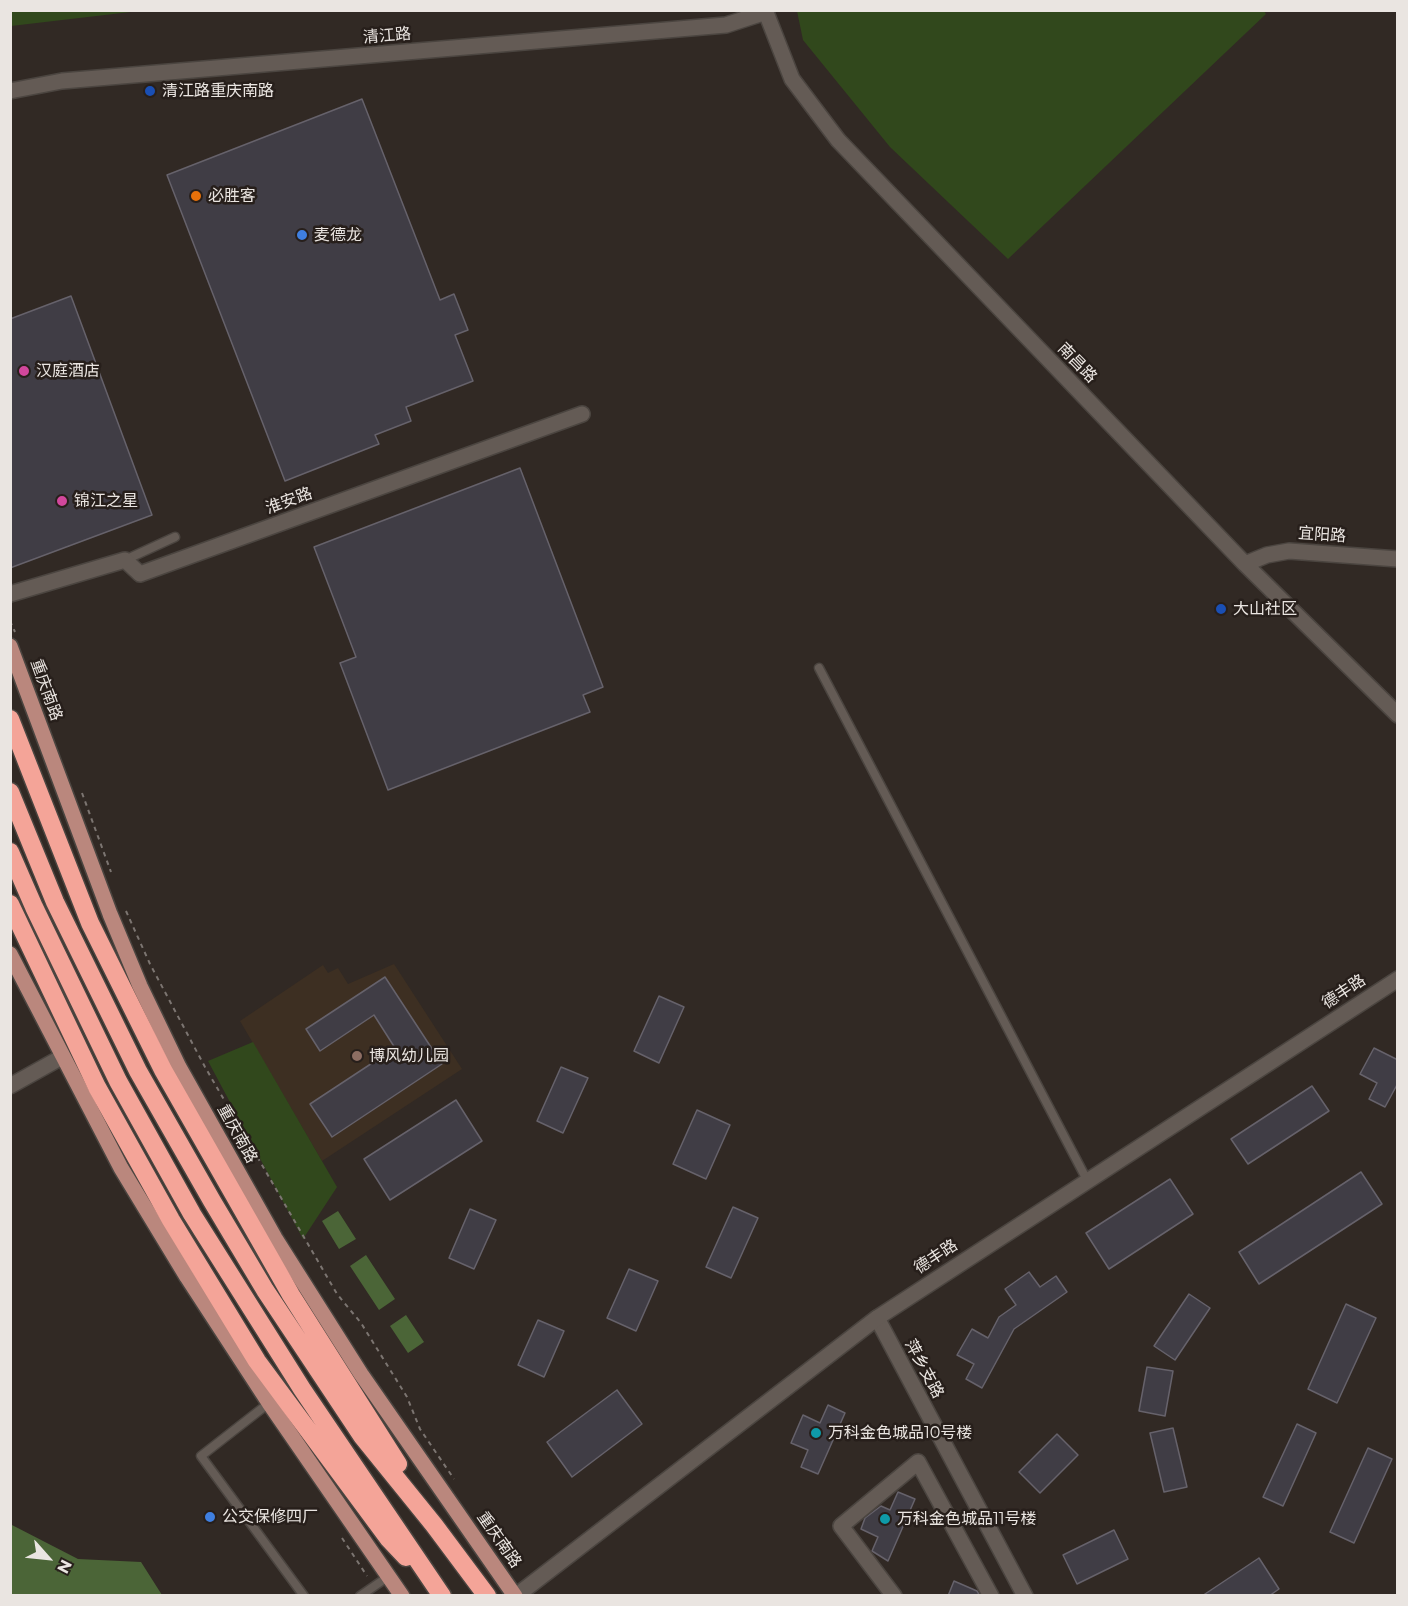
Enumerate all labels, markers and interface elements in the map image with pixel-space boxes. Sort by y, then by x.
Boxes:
street label: 清江路 [362,24,412,48]
place label: 清江路重庆南路 [162,81,274,101]
marker: 清江路重庆南路 [143,84,157,98]
place label: 必胜客 [208,186,256,206]
marker: 必胜客 [189,189,203,203]
place label: 麦德龙 [314,225,362,245]
marker: 麦德龙 [295,228,309,242]
street label: 南昌路 [1053,339,1101,387]
place label: 汉庭酒店 [36,361,100,381]
marker: 汉庭酒店 [17,364,31,378]
street label: 淮安路 [263,484,315,518]
place label: 锦江之星 [74,491,138,511]
marker: 锦江之星 [55,494,69,508]
street label: 宜阳路 [1297,524,1347,546]
place label: 大山社区 [1233,599,1297,619]
marker: 大山社区 [1214,602,1228,616]
street label: 重庆南路 [26,657,66,723]
street label: 德丰路 [1319,971,1369,1013]
place label: 博风幼儿园 [369,1046,449,1066]
marker: 博风幼儿园 [350,1049,364,1063]
street label: 重庆南路 [213,1101,261,1167]
street label: 德丰路 [911,1236,961,1278]
street label: 萍乡支路 [901,1336,947,1402]
place label: 万科金色城品10号楼 [828,1423,972,1443]
marker: 万科金色城品10号楼 [809,1426,823,1440]
place label: 公交保修四厂 [222,1507,318,1527]
street label: 重庆南路 [473,1508,525,1572]
place label: 万科金色城品11号楼 [897,1509,1037,1529]
marker: 公交保修四厂 [203,1510,217,1524]
marker: 万科金色城品11号楼 [878,1512,892,1526]
north arrow [18,1528,78,1588]
text: N [53,1556,76,1576]

